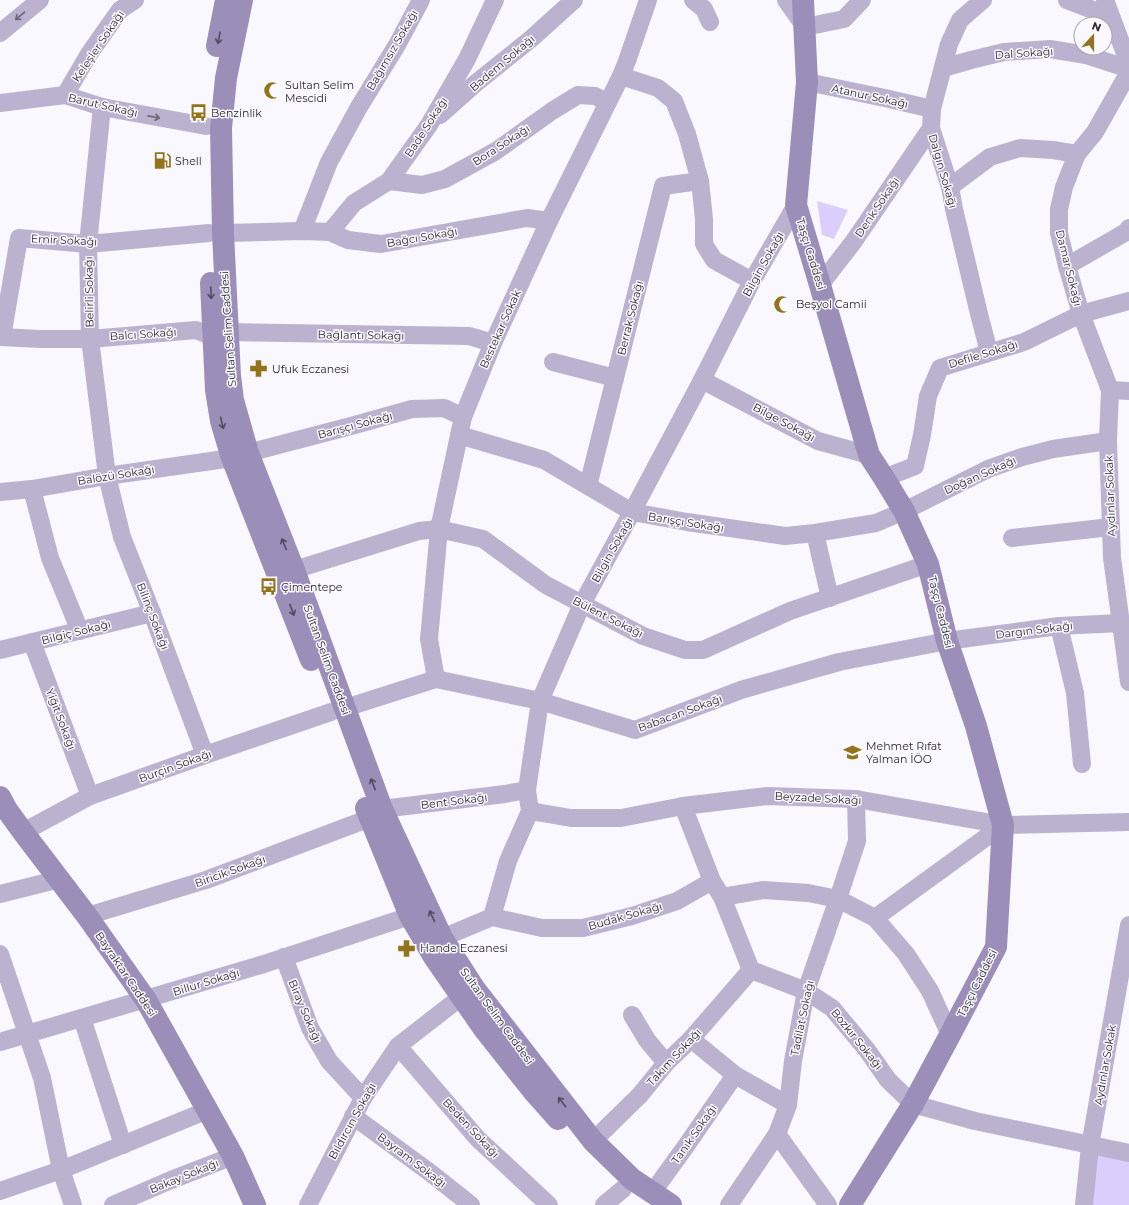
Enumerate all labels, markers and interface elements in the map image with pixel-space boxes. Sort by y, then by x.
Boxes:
street label: Bağımsız Sokağı [363,7,421,93]
street label: Keleşler Sokağı [69,8,127,84]
one-way arrow [14,12,25,21]
north arrow [1073,16,1113,56]
text: N [1090,19,1103,35]
one-way arrow [214,31,222,44]
street label: Badem Sokağı [467,32,537,94]
street label: Dal Sokağı [994,44,1054,62]
place label: Sultan Selim Mescidi [285,78,354,105]
mosque icon: Sultan Selim Mescidi [262,81,282,101]
street label: Atanur Sokağı [830,81,910,111]
street label: Barut Sokağı [67,90,139,120]
street label: Bade Sokağı [401,94,451,160]
bus stop icon: Benzinlik [188,103,208,123]
place label: Benzinlik [211,106,262,120]
one-way arrow [148,113,161,121]
street label: Bora Sokağı [470,121,532,169]
street label: Dalgın Sokağı [926,132,960,210]
fuel station icon: Shell [152,151,172,171]
place label: Shell [175,154,202,168]
street label: Denk Sokağı [852,174,902,240]
street label: Taşçı Caddesi [793,217,829,291]
street label: Bağcı Sokağı [386,224,458,250]
street label: Damar Sokağı [1053,228,1085,308]
street label: Bilgin Sokağı [739,229,787,299]
street label: Emir Sokağı [30,231,98,249]
street label: Belirli Sokağı [81,256,97,328]
street label: Sultan Selim Caddesi [217,271,239,387]
street label: Berrak Sokağı [614,279,646,357]
one-way arrow [207,286,215,299]
street label: Bestekar Sokak [476,287,524,371]
mosque icon: Beşyol Camii [773,294,793,314]
place label: Beşyol Camii [796,297,867,311]
street label: Balcı Sokağı [109,325,177,343]
street label: Bağlantı Sokağı [318,327,404,343]
street label: Defile Sokağı [947,337,1019,371]
pharmacy icon: Ufuk Eczanesi [249,359,269,379]
place label: Ufuk Eczanesi [272,362,349,376]
street label: Bilge Sokağı [751,400,817,444]
street label: Barışçı Sokağı [316,408,394,442]
one-way arrow [219,416,227,429]
street label: Doğan Sokağı [942,453,1018,497]
street label: Aydınlar Sokak [1102,455,1118,537]
street label: Balözü Sokağı [77,462,155,488]
street label: Barışçı Sokağı [647,509,725,535]
street label: Bilgin Sokağı [588,515,636,585]
one-way arrow [279,539,287,551]
street label: Taşçı Caddesi [925,574,957,650]
bus stop icon: Çimentepe [258,577,278,597]
street label: Bilinç Sokağı [134,580,172,652]
place label: Çimentepe [281,580,343,594]
street label: Bülent Sokağı [570,593,646,641]
one-way arrow [288,603,296,615]
street label: Sultan Selim Caddesi [301,603,353,717]
street label: Bilgiç Sokağı [40,617,112,647]
street label: Dargın Sokağı [995,618,1073,642]
street label: Yiğit Sokağı [43,686,79,752]
street label: Babacan Sokağı [636,691,724,735]
place label: Mehmet Rıfat Yalman İÖO [866,739,942,766]
school or university icon: Mehmet Rıfat Yalman İÖO [843,742,863,762]
street label: Burçin Sokağı [137,746,213,786]
one-way arrow [368,779,376,791]
street label: Beyzade Sokağı [774,789,862,807]
street label: Bent Sokağı [420,790,488,812]
street label: Biricik Sokağı [193,852,267,890]
street label: Budak Sokağı [586,899,664,933]
one-way arrow [428,910,435,922]
street label: Bayraktar Caddesi [92,929,160,1019]
pharmacy icon: Hande Eczanesi [397,938,417,958]
place label: Hande Eczanesi [420,941,508,955]
street label: Taşçı Caddesi [954,947,1000,1019]
street label: Billur Sokağı [171,965,241,999]
street label: Sultan Selim Caddesi [457,965,537,1067]
street label: Biray Sokağı [285,977,325,1045]
street label: Tadilat Sokağı [787,979,817,1057]
street label: Bozkır Sokağı [828,1006,886,1072]
street label: Aydınlar Sokak [1091,1023,1119,1106]
street label: Takım Sokağı [644,1025,704,1089]
street label: Bıldırcın Sokağı [325,1080,379,1162]
street label: Beden Sokağı [440,1095,502,1161]
one-way arrow [558,1097,566,1108]
street label: Tanık Sokağı [668,1102,720,1166]
street label: Bayram Sokağı [375,1130,449,1190]
street label: Bakay Sokağı [147,1156,221,1196]

